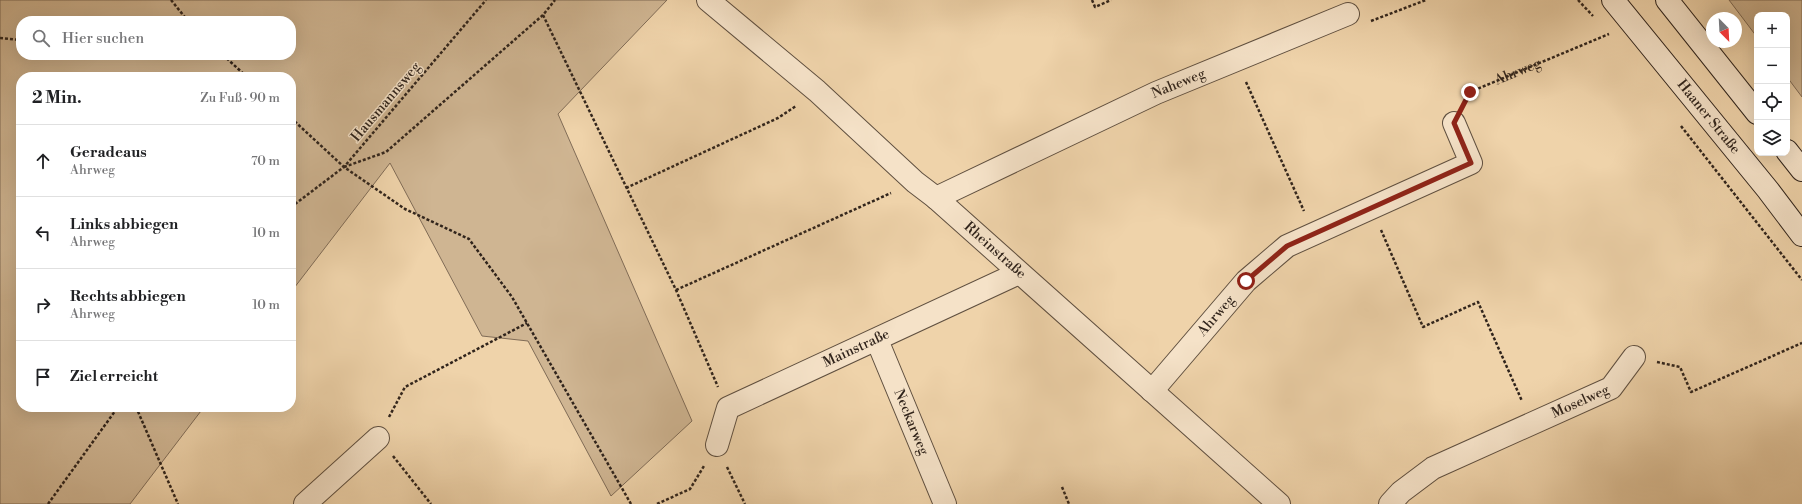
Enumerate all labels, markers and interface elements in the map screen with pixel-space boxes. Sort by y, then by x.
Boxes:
north arrow [1706,12,1742,48]
map controls [1754,12,1790,156]
button: + [1754,12,1790,48]
search box [16,16,296,60]
icon: search [30,27,52,49]
text: Hier suchen [62,29,144,48]
button: − [1754,48,1790,84]
street label: Ahrweg [1491,54,1544,90]
street label: Hausmannsweg [347,58,425,146]
street label: Naheweg [1149,64,1209,103]
street label: Haaner Straße [1673,76,1744,158]
route end [1461,83,1479,101]
button: locate [1754,84,1790,120]
text: 2 Min. [32,87,82,109]
text: Zu Fuß · 90 m [200,90,280,106]
button: layers [1754,120,1790,156]
text: Geradeaus [70,143,147,162]
icon: ahead [32,150,54,172]
text: 70 m [251,153,280,169]
text: Ahrweg [70,162,115,178]
text: Links abbiegen [70,215,178,234]
street label: Rheinstraße [960,218,1030,283]
icon: left [32,222,54,244]
text: 10 m [252,225,280,241]
text: Ahrweg [70,234,115,250]
route start [1237,272,1255,290]
text: Rechts abbiegen [70,287,186,306]
street label: Ahrweg [1193,291,1239,341]
icon: right [32,294,54,316]
text: 10 m [252,297,280,313]
text: Ahrweg [70,306,115,322]
street label: Mainstraße [820,325,893,372]
icon: arrive [32,366,54,388]
text: Ziel erreicht [70,367,158,386]
street label: Moselweg [1549,381,1613,423]
street label: Neckarweg [889,387,933,459]

